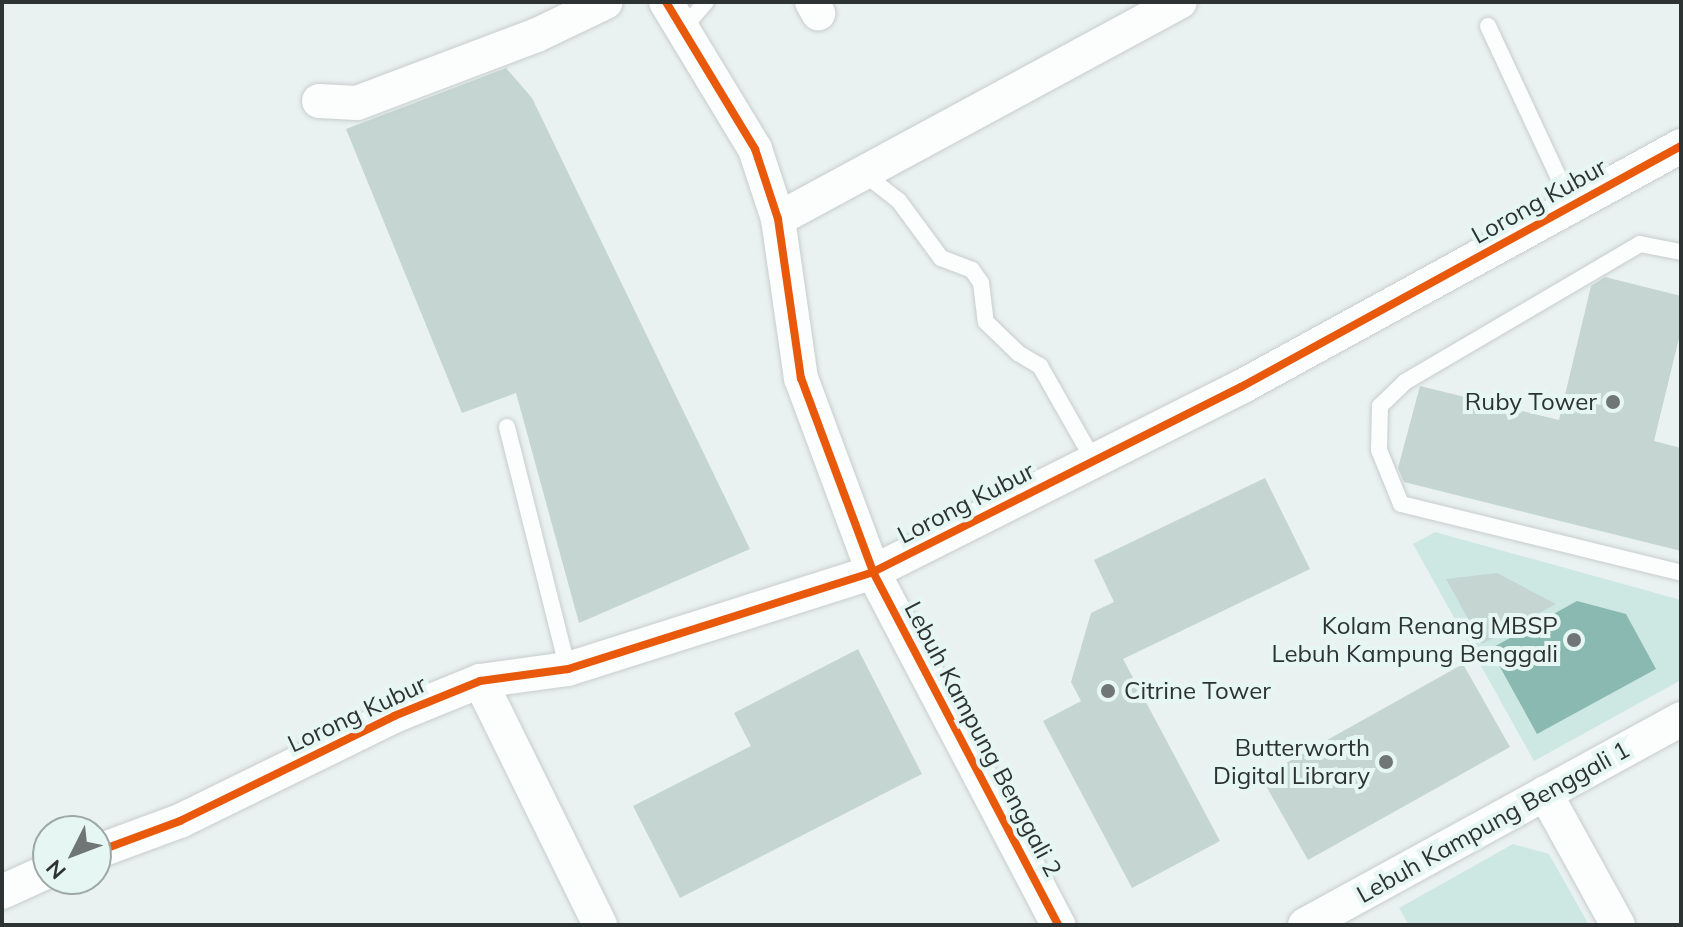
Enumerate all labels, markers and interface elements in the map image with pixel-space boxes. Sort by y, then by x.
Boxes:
street label: Lorong Kubur [1467,152,1611,250]
place label: Ruby Tower [1465,388,1597,416]
marker: Ruby Tower [1604,393,1622,411]
street label: Lorong Kubur [893,456,1039,550]
street label: Lebuh Kampung Benggali 2 [898,597,1068,881]
place label: Kolam Renang MBSP Lebuh Kampung Benggali [1271,612,1558,668]
marker: Kolam Renang MBSP Lebuh Kampung Benggali [1565,631,1583,649]
street label: Lorong Kubur [283,669,431,759]
place label: Citrine Tower [1124,677,1271,705]
marker: Citrine Tower [1099,682,1117,700]
place label: Butterworth Digital Library [1213,734,1370,790]
street label: Lebuh Kampung Benggali 1 [1352,735,1634,909]
marker: Butterworth Digital Library [1377,753,1395,771]
north arrow [32,815,112,895]
text: N [40,854,72,885]

